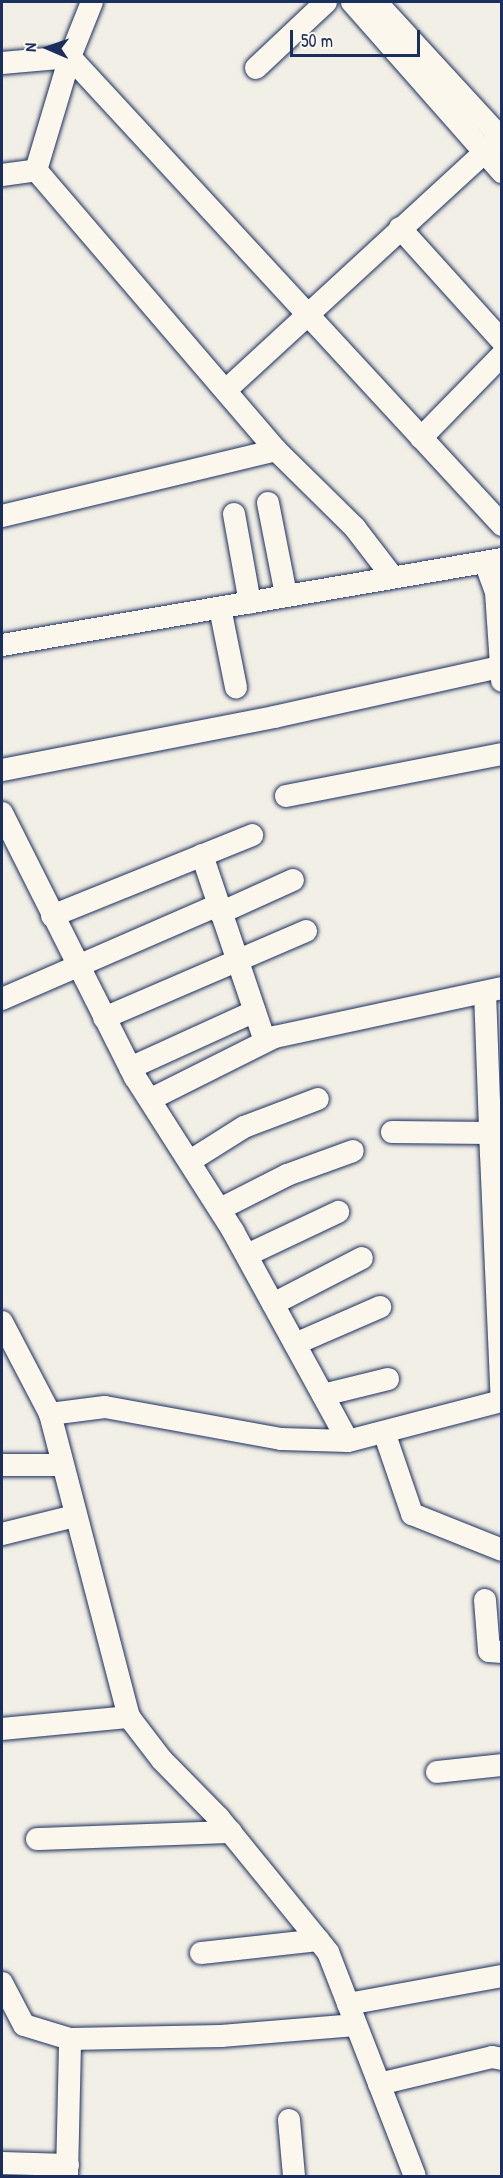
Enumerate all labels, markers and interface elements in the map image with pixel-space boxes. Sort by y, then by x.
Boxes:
north arrow [18,18,78,78]
scale bar [293,18,424,56]
text: 50 m [301,28,333,53]
text: N [19,43,41,52]

